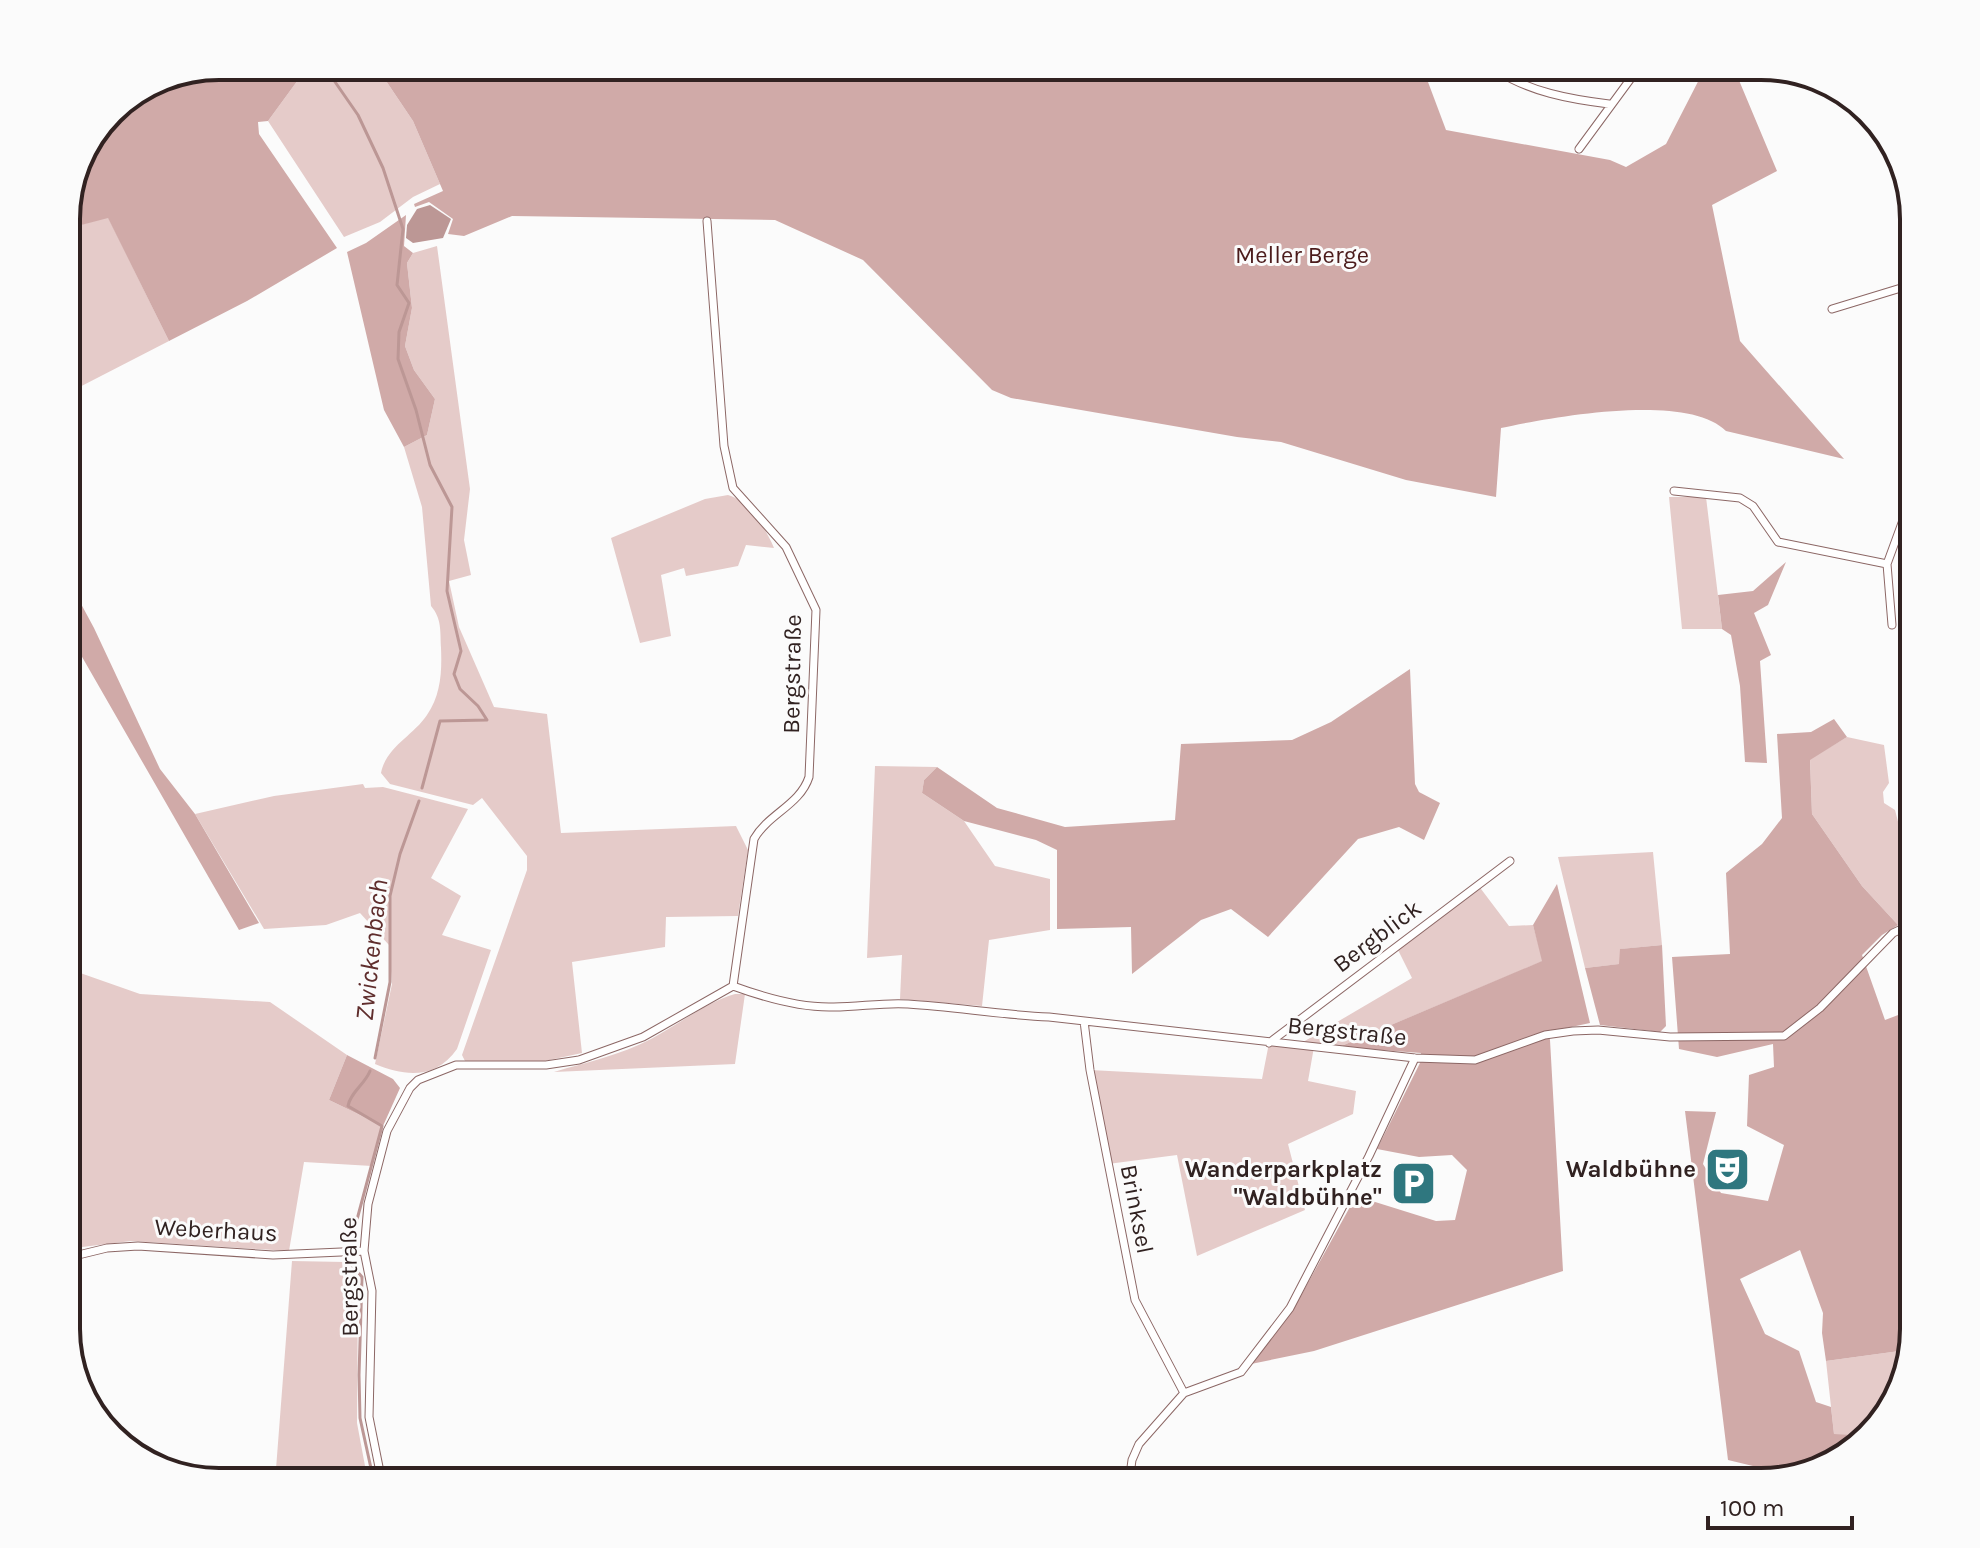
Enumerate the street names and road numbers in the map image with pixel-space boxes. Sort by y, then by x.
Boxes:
street label: Bergstraße [777,614,807,734]
street label: Bergblick [1327,894,1427,978]
street label: Bergstraße [1286,1011,1408,1051]
street label: Brinksel [1115,1162,1159,1256]
street label: Weberhaus [154,1213,278,1247]
street label: Bergstraße [334,1217,364,1337]

